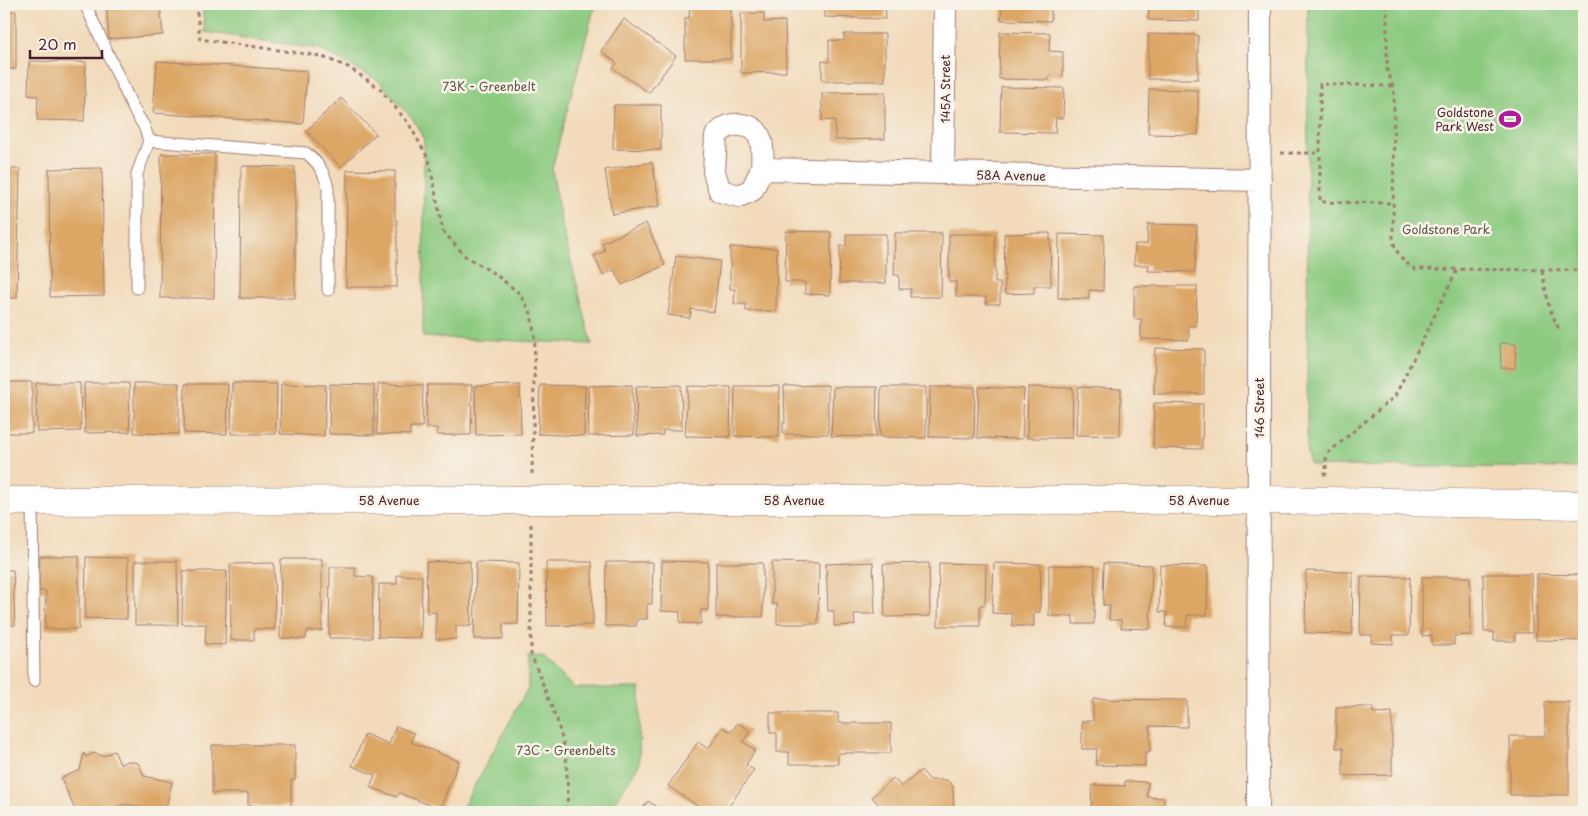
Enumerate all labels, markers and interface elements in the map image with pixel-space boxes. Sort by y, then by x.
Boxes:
scale bar [30,28,102,60]
text: 20 m [38,32,77,55]
street label: 145A Street [936,55,954,123]
park label: 73K - Greenbelt [442,77,536,95]
place label: Goldstone Park West [1435,103,1494,135]
sports icon: Goldstone Park West [1497,106,1523,132]
street label: 58A Avenue [976,165,1047,185]
park label: Goldstone Park [1402,220,1490,238]
street label: 146 Street [1250,378,1268,438]
street label: 58 Avenue [359,491,420,509]
street label: 58 Avenue [764,491,825,509]
street label: 58 Avenue [1169,491,1230,509]
park label: 73C - Greenbelts [516,741,616,759]

